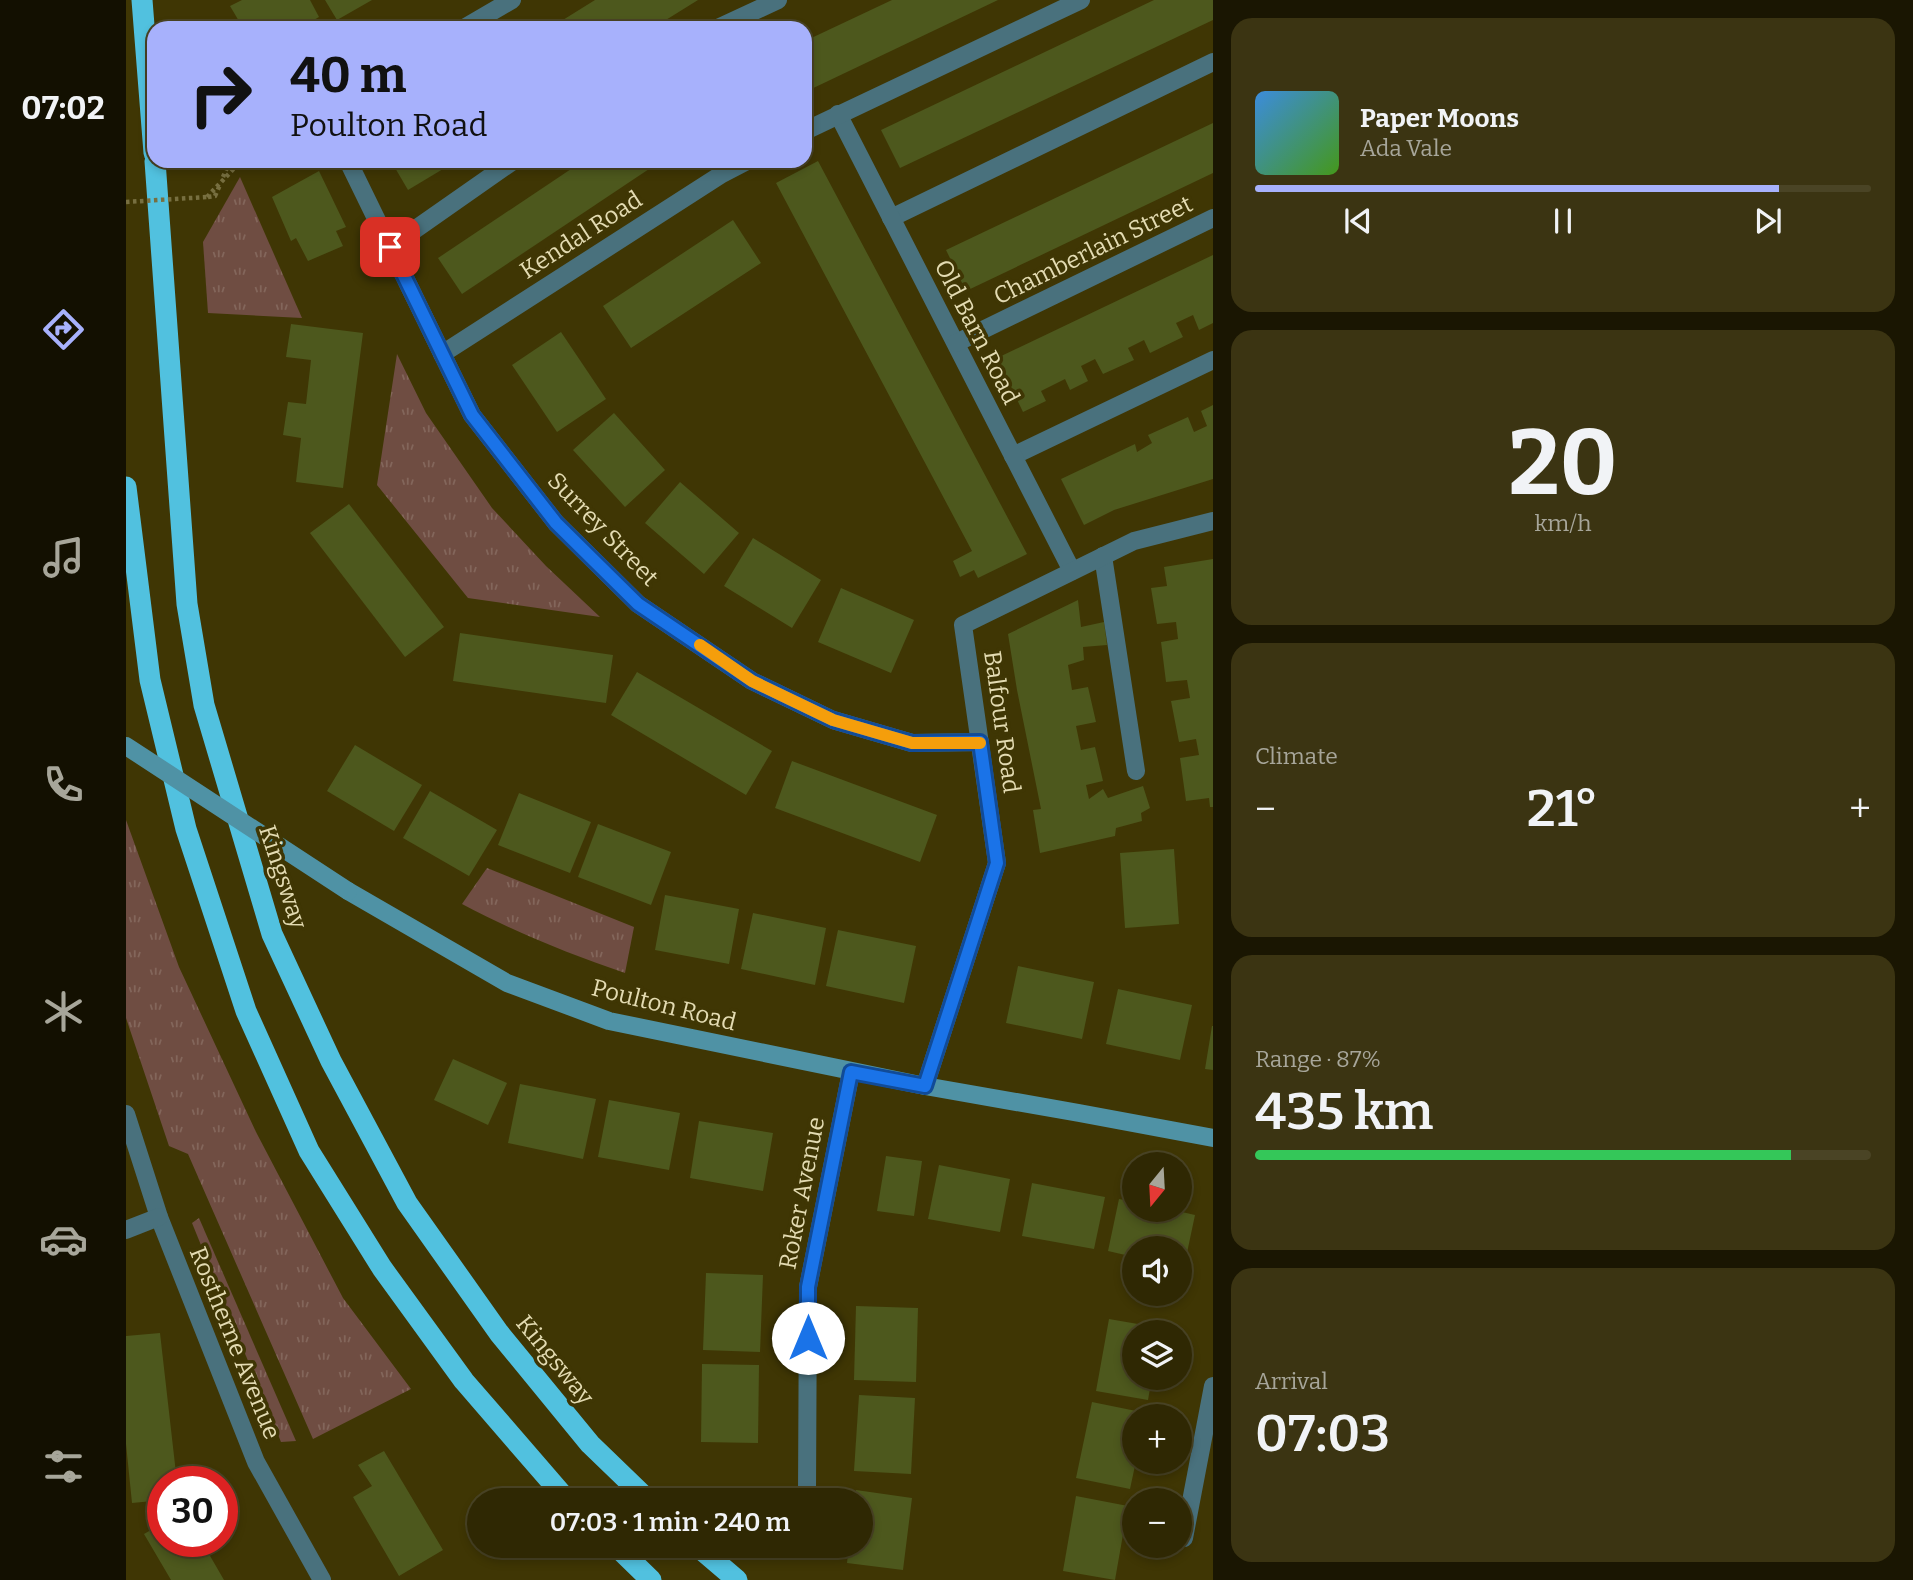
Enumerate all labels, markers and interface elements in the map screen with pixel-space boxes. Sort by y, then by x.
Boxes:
text: 40 m [290,46,407,105]
icon: right [175,49,266,140]
text: 07:02 [21,89,105,127]
text: Paper Moons [1360,103,1519,134]
text: Poulton Road [290,106,487,144]
text: Ada Vale [1360,134,1452,162]
street label: Kendal Road [515,185,647,285]
street label: Chamberlain Street [989,190,1197,310]
icon: previous [1339,202,1377,240]
icon: pause [1544,202,1582,240]
icon: next [1749,202,1787,240]
pin [360,217,420,277]
icon: arrive [371,228,409,266]
street label: Old Barn Road [929,255,1025,409]
icon: directions [39,305,88,354]
text: 20 [1508,409,1618,518]
street label: Surrey Street [542,466,664,592]
text: km/h [1535,509,1591,537]
icon: music [39,533,88,582]
street label: Balfour Road [978,649,1026,795]
text: Climate [1255,742,1338,770]
icon: phone [39,760,88,809]
text: 21° [1527,777,1598,840]
text: − [1255,786,1276,832]
text: + [1849,786,1871,832]
street label: Kingsway [253,822,313,933]
street label: Poulton Road [589,974,739,1036]
icon: climate [39,987,88,1036]
text: Range · 87% [1255,1045,1381,1073]
text: 435 km [1255,1080,1433,1143]
street label: Roker Avenue [773,1114,831,1272]
north arrow [1122,1152,1192,1222]
map controls [1122,1152,1192,1558]
icon: car [39,1215,88,1264]
button: sound [1122,1236,1192,1306]
street label: Rostherne Avenue [184,1243,286,1443]
position arrow [771,1301,845,1375]
street label: Kingsway [510,1310,600,1411]
button: layers [1122,1320,1192,1390]
text: Arrival [1255,1367,1328,1395]
text: 07:03 [1255,1402,1390,1465]
button: + [1122,1404,1192,1474]
icon: filters [39,1442,88,1491]
speed limit sign: 30 [147,1466,238,1557]
button: − [1122,1488,1192,1558]
text: 07:03 · 1 min · 240 m [550,1507,790,1538]

